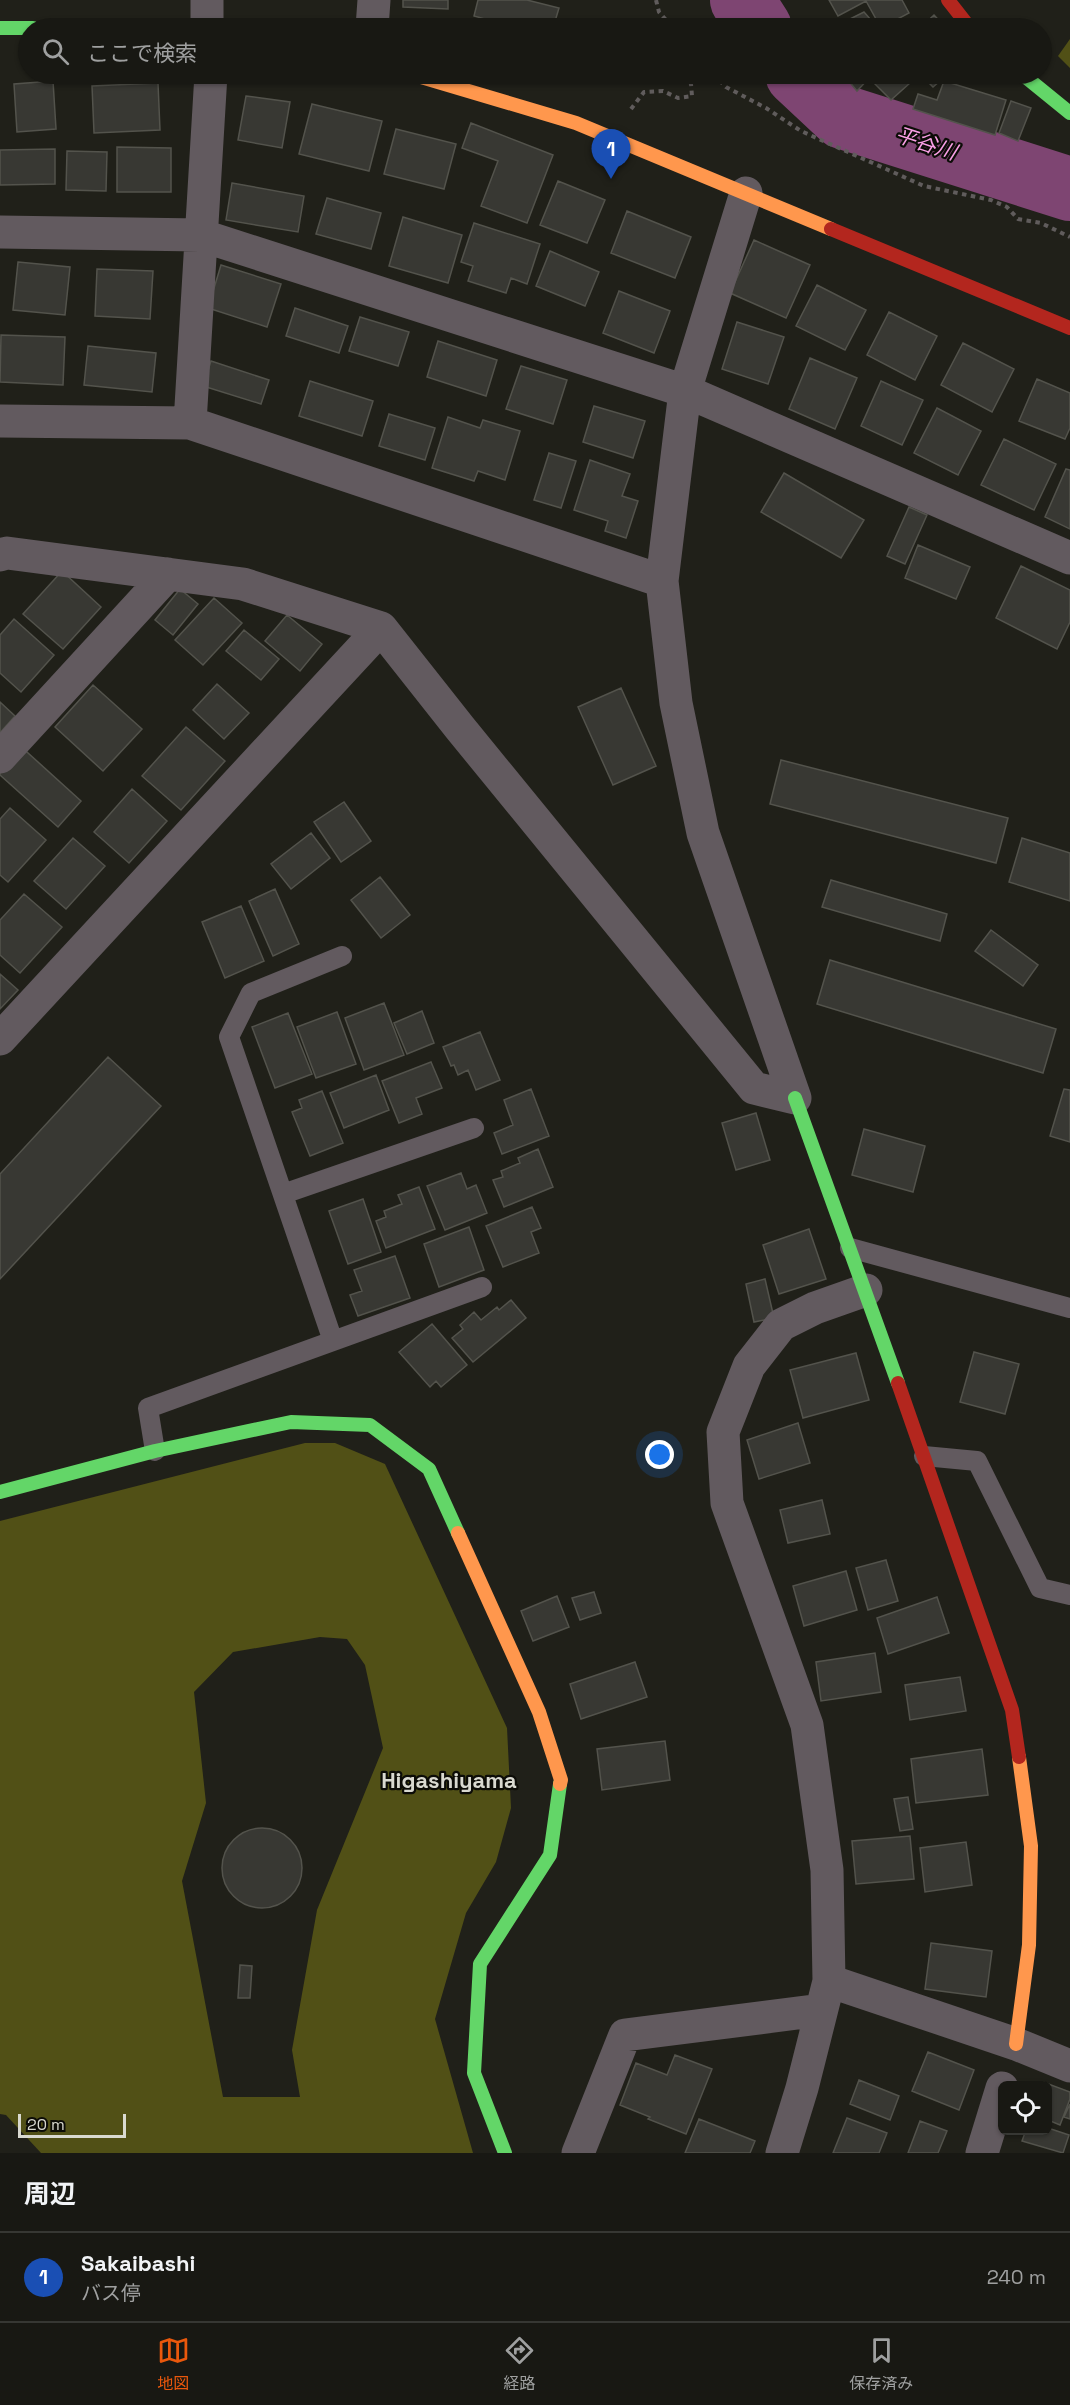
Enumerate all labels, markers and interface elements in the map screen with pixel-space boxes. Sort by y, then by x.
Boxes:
search box [18,18,1052,84]
icon: search [39,35,72,68]
text: ここで検索 [87,39,197,67]
water label: 平谷川 [892,120,962,166]
pin: 1 [592,130,630,179]
your location [645,1440,674,1469]
district label: Higashiyama [381,1766,517,1794]
map controls [998,2081,1052,2135]
button: locate [998,2081,1052,2135]
scale bar [18,2111,126,2138]
text: 20 m [27,2114,65,2135]
text: 周辺 [24,2177,76,2211]
text: Sakaibashi [81,2249,195,2277]
text: 1 [39,2264,48,2290]
text: 240 m [987,2264,1046,2290]
text: バス停 [81,2280,141,2306]
tab: 地図 [157,2334,190,2394]
tab: 経路 [503,2334,536,2394]
tab: 保存済み [849,2334,913,2394]

